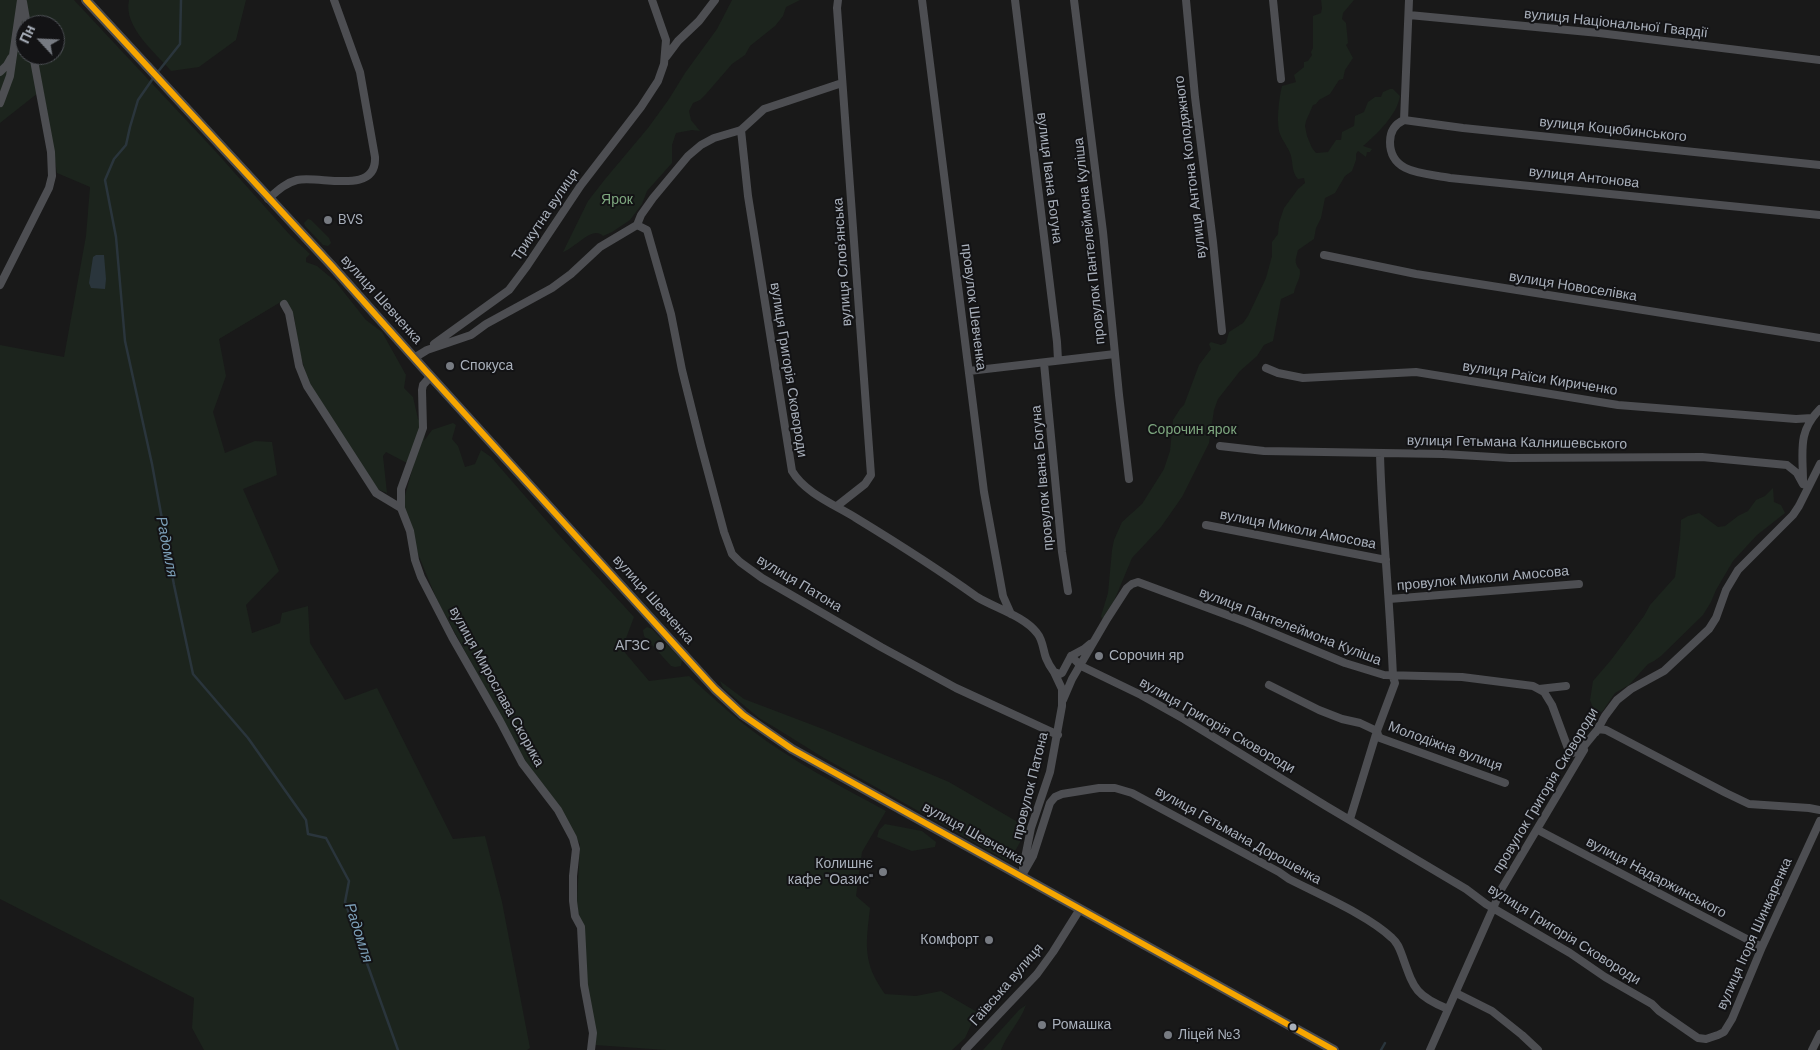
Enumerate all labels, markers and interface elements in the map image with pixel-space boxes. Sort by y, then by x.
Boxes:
street label: вулиця Національної Гвардії [1523,6,1709,42]
north arrow [15,15,65,65]
text: Пн [15,22,39,46]
street label: вулиця Антона Колодяжного [1171,75,1211,259]
street label: вулиця Івана Богуна [1033,112,1065,244]
street label: вулиця Коцюбинського [1538,114,1688,146]
street label: провулок Пантелеймона Куліша [1071,137,1109,345]
street label: вулиця Антонова [1528,164,1640,192]
street label: Трикутна вулиця [509,166,583,264]
park label: Ярок [601,192,633,208]
street label: вулиця Слов'янська [830,197,856,327]
place label: BVS [338,212,363,228]
marker: BVS [322,214,334,226]
street label: провулок Шевченка [957,243,989,371]
street label: вулиця Шевченка [337,252,425,348]
street label: вулиця Новоселівка [1508,269,1638,305]
street label: вулиця Григорія Сковороди [766,281,810,459]
place label: Спокуса [460,358,513,374]
street label: вулиця Раїси Кириченко [1461,358,1619,400]
marker: Спокуса [444,360,456,372]
street label: провулок Івана Богуна [1028,405,1058,551]
park label: Сорочин ярок [1147,422,1237,438]
street label: вулиця Гетьмана Калнишевського [1407,433,1627,453]
street label: вулиця Миколи Амосова [1218,507,1378,553]
water label: Радомля [151,515,181,579]
street label: вулиця Шевченка [609,552,697,648]
street label: вулиця Патона [753,552,845,616]
street label: провулок Миколи Амосова [1396,563,1570,595]
street label: вулиця Пантелеймона Куліша [1196,584,1384,670]
street label: вулиця Мирослава Скорика [445,604,547,770]
place label: АГЗС [615,638,650,654]
marker: АГЗС [654,640,666,652]
place label: Сорочин яр [1109,648,1184,664]
marker: Сорочин яр [1093,650,1105,662]
street label: вулиця Григорія Сковороди [1136,675,1298,777]
street label: провулок Григорія Сковороди [1490,705,1602,877]
street label: Молодіжна вулиця [1386,719,1504,775]
street label: провулок Патона [1010,731,1052,841]
street label: вулиця Гетьмана Дорошенка [1152,783,1324,889]
street label: вулиця Шевченка [919,799,1027,869]
street label: вулиця Надаржинського [1583,834,1729,922]
street label: вулиця Ігоря Шинкаренка [1714,855,1796,1013]
place label: Колишнє кафе "Оазис" [788,856,873,889]
marker: Колишнє кафе "Оазис" [877,866,889,878]
street label: вулиця Григорія Сковороди [1485,881,1643,989]
water label: Радомля [340,901,376,965]
place label: Комфорт [920,932,979,948]
marker: Комфорт [983,934,995,946]
street label: Гаївська вулиця [967,940,1047,1030]
place label: Ромашка [1052,1017,1111,1033]
marker: Ромашка [1036,1019,1048,1031]
unlabelled marker [1288,1022,1298,1032]
place label: Ліцей №3 [1178,1027,1241,1043]
marker: Ліцей №3 [1162,1029,1174,1041]

